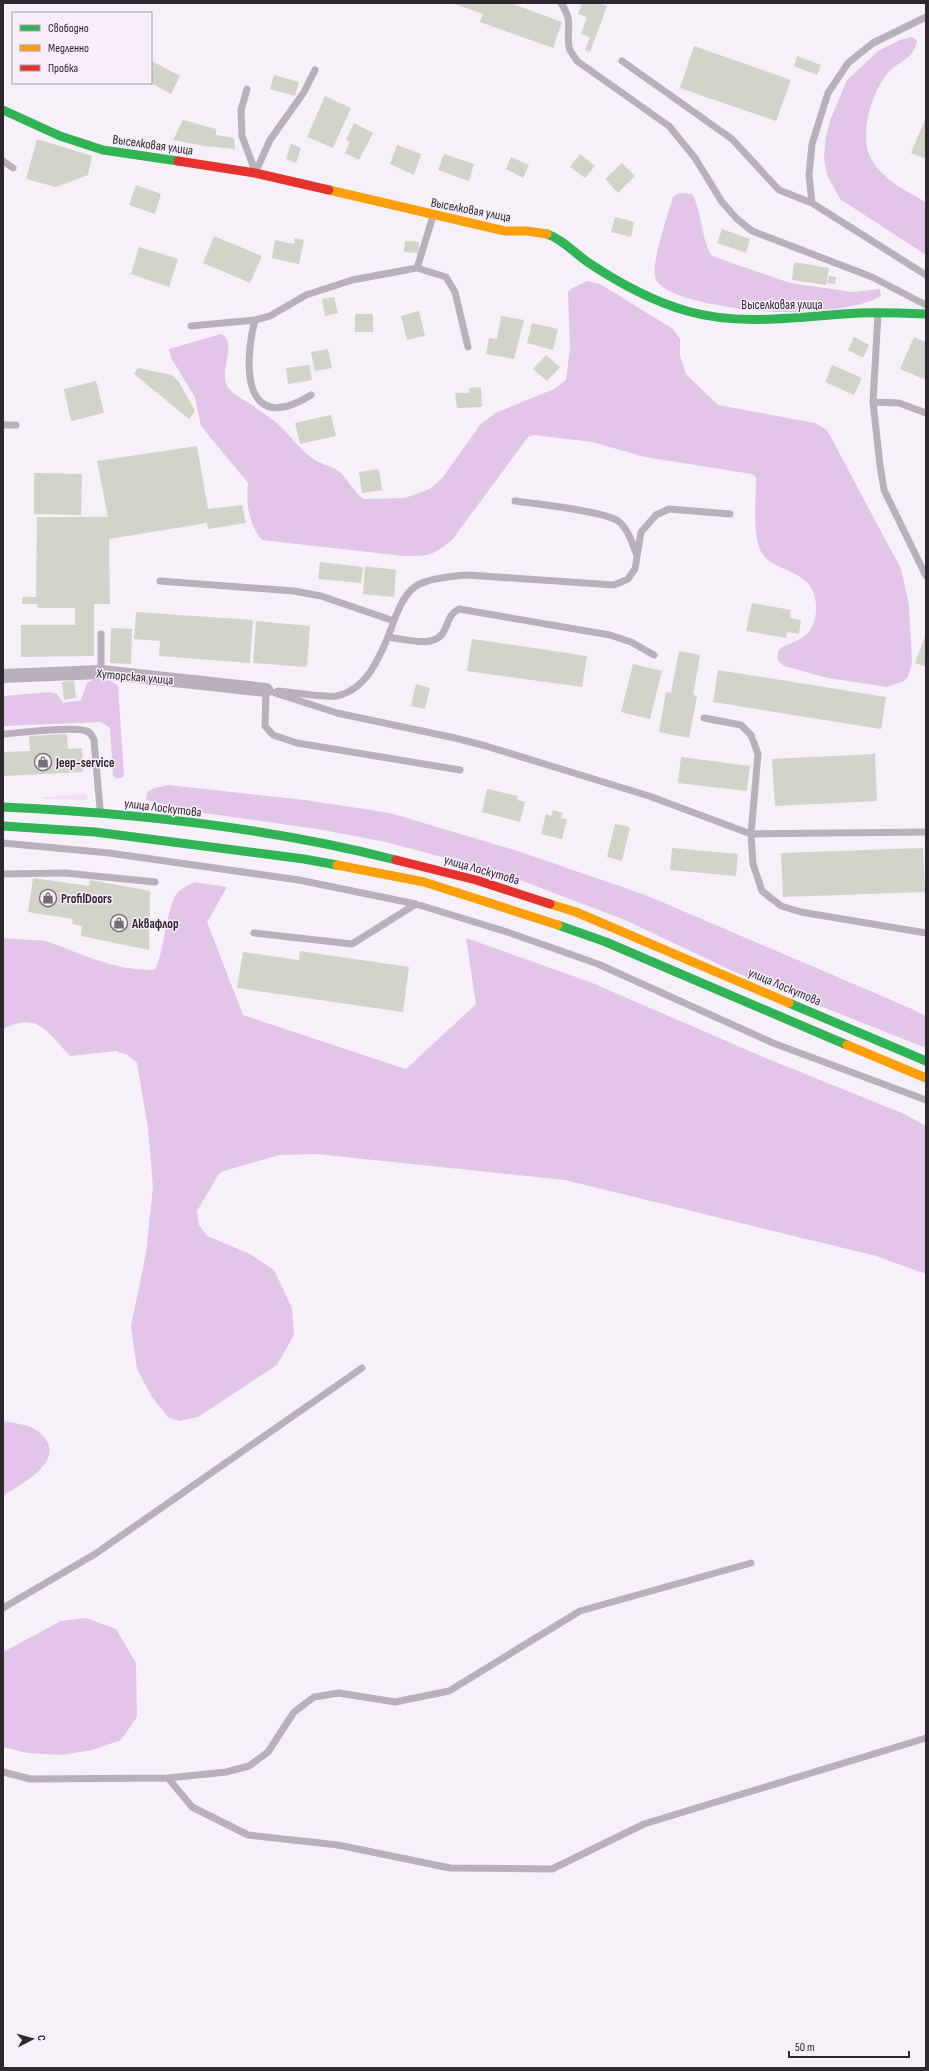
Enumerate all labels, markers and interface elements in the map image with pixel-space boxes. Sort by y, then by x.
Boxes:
legend [12,12,152,84]
text: Свободно [48,21,89,36]
text: Медленно [48,41,89,56]
text: Пробка [48,61,79,76]
street label: Выселковая улица [112,131,194,159]
street label: Выселковая улица [429,194,512,226]
street label: Выселковая улица [741,297,823,313]
street label: Хуторская улица [95,666,174,688]
shop icon: Jeep-service [33,752,53,772]
place label: Jeep-service [55,755,115,771]
street label: улица Лоскутова [123,795,202,821]
street label: улица Лоскутова [442,852,521,888]
shop icon: ProfilDoors [38,888,58,908]
place label: ProfilDoors [61,891,112,907]
shop icon: Аквафлор [109,913,129,933]
place label: Аквафлор [131,916,179,932]
street label: улица Лоскутова [746,964,824,1009]
north arrow [12,2019,52,2059]
scale bar [789,2033,909,2059]
text: С [35,2035,48,2042]
text: 50 m [795,2040,815,2055]

